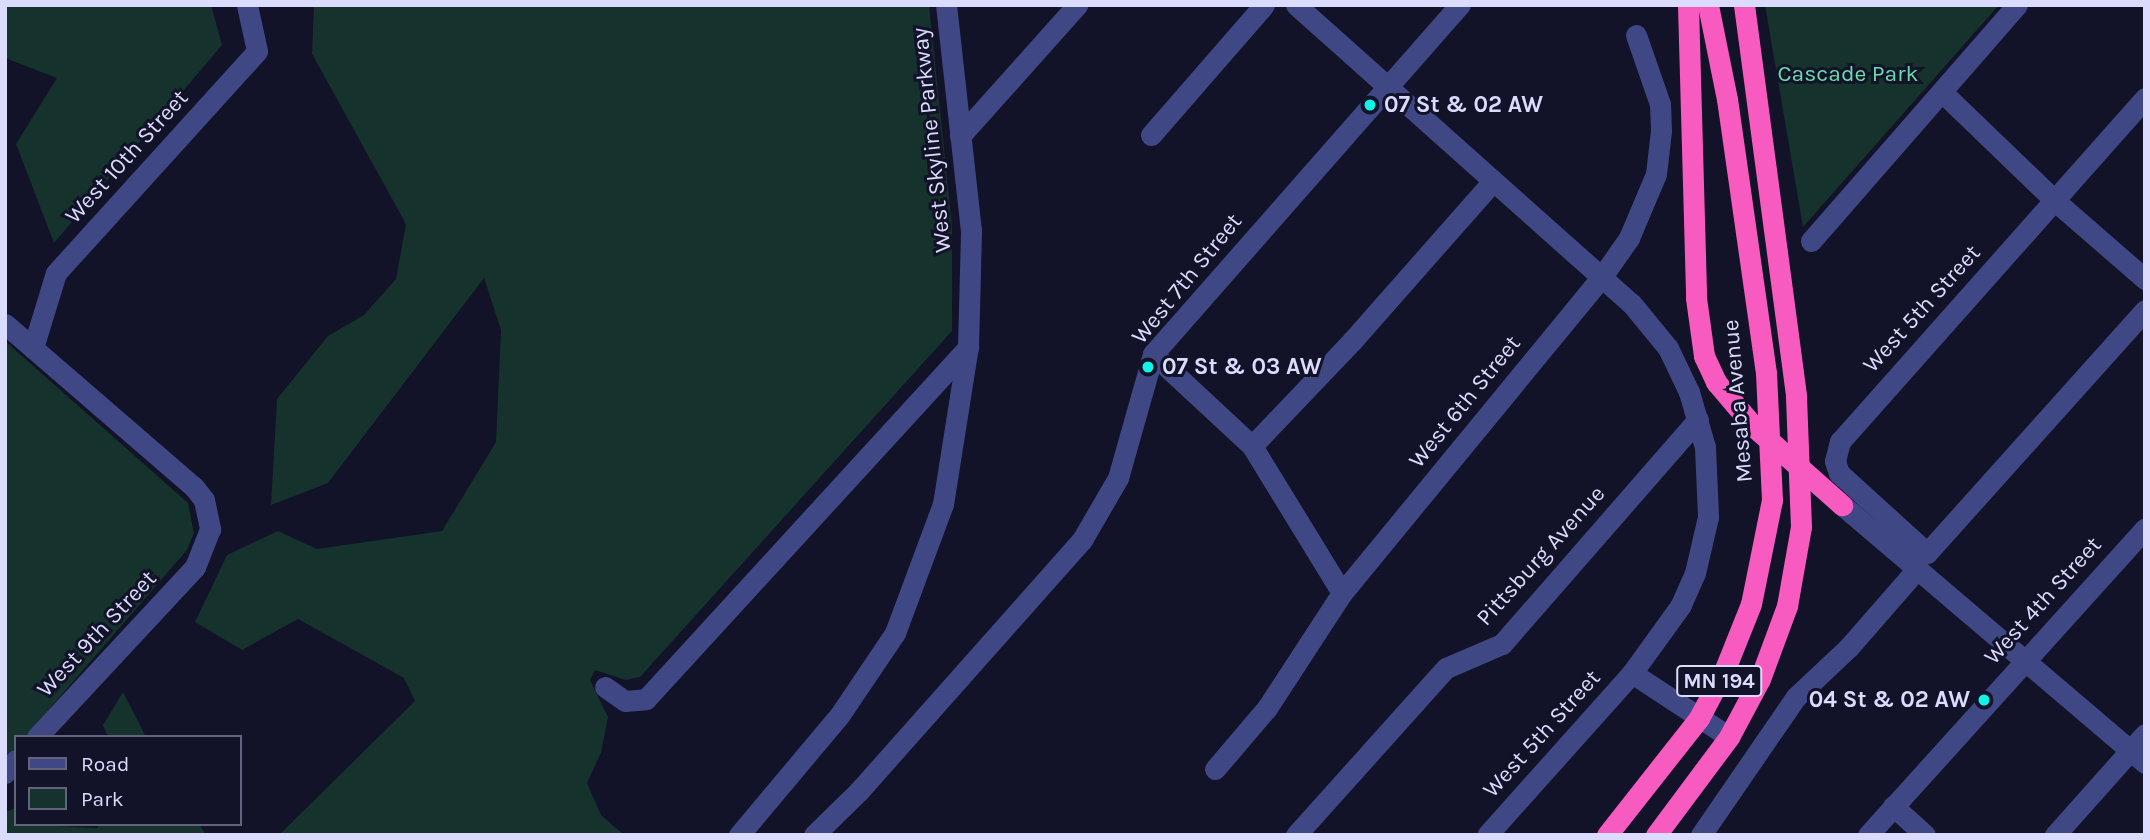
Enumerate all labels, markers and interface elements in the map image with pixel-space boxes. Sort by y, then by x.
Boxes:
street label: West Skyline Parkway [906,26,958,254]
park label: Cascade Park [1778,60,1918,88]
street label: West 10th Street [60,85,194,229]
place label: 07 St & 02 AW [1384,91,1543,119]
marker: 07 St & 02 AW [1362,97,1378,113]
street label: West 7th Street [1126,208,1248,350]
street label: West 5th Street [1858,240,1986,378]
street label: Mesaba Avenue [1717,318,1759,484]
street label: West 6th Street [1403,330,1527,474]
place label: 07 St & 03 AW [1162,353,1321,381]
marker: 07 St & 03 AW [1140,359,1156,375]
street label: Pittsburg Avenue [1471,480,1611,632]
street label: West 4th Street [1979,532,2107,670]
street label: West 9th Street [32,565,162,703]
road number: MN 194 [1675,664,1763,698]
street label: West 5th Street [1478,665,1606,803]
place label: 04 St & 02 AW [1809,686,1970,714]
marker: 04 St & 02 AW [1976,692,1992,708]
legend [14,735,242,826]
text: Road [81,752,129,776]
text: Park [81,787,124,811]

